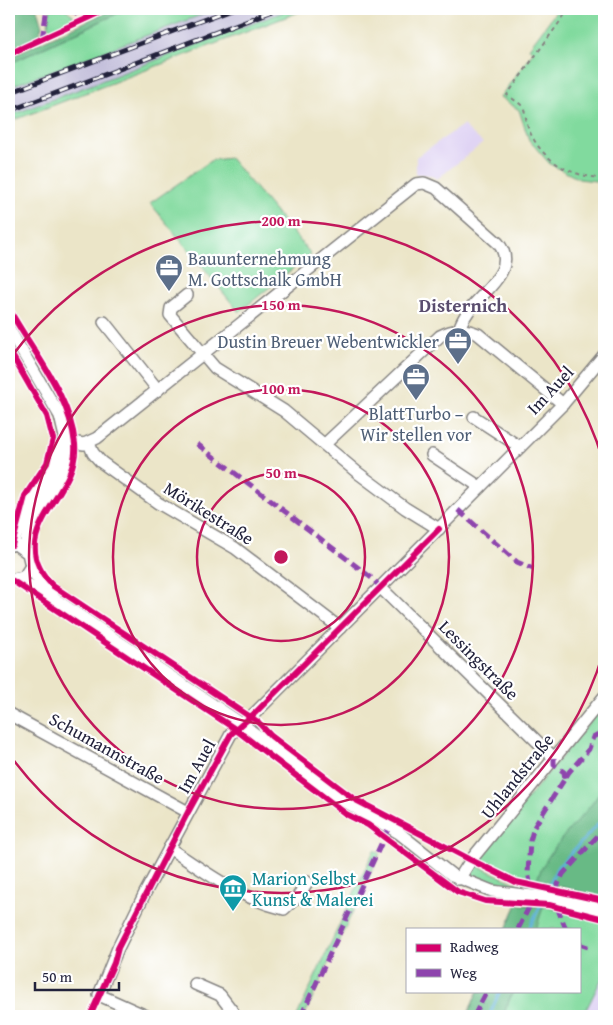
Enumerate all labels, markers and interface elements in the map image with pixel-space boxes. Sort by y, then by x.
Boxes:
text: 200 m [261,210,301,231]
place label: Bauunternehmung M. Gottschalk GmbH [188,245,342,293]
office icon: Bauunternehmung M. Gottschalk GmbH [154,253,184,292]
district label: Disternich [419,291,508,319]
text: 150 m [261,294,301,315]
office icon: Dustin Breuer Webentwickler [443,326,473,365]
place label: Dustin Breuer Webentwickler [217,328,440,355]
street label: Im Auel [520,359,580,421]
office icon: BlattTurbo – Wir stellen vor [401,362,431,401]
text: 100 m [261,378,301,399]
place label: BlattTurbo – Wir stellen vor [360,400,472,448]
text: 50 m [265,462,297,483]
street label: Mörikestraße [159,475,259,551]
centre of rings [272,548,290,566]
street label: Lessingstraße [433,614,525,706]
street label: Schumannstraße [44,705,170,791]
street label: Uhlandstraße [474,727,560,825]
street label: Im Auel [170,734,222,798]
place label: Marion Selbst Kunst & Malerei [252,865,374,913]
museum icon: Marion Selbst Kunst & Malerei [218,873,248,912]
legend [406,928,580,992]
text: Radweg [450,936,499,957]
scale bar [35,960,119,992]
text: Weg [450,962,477,983]
text: 50 m [42,966,73,987]

